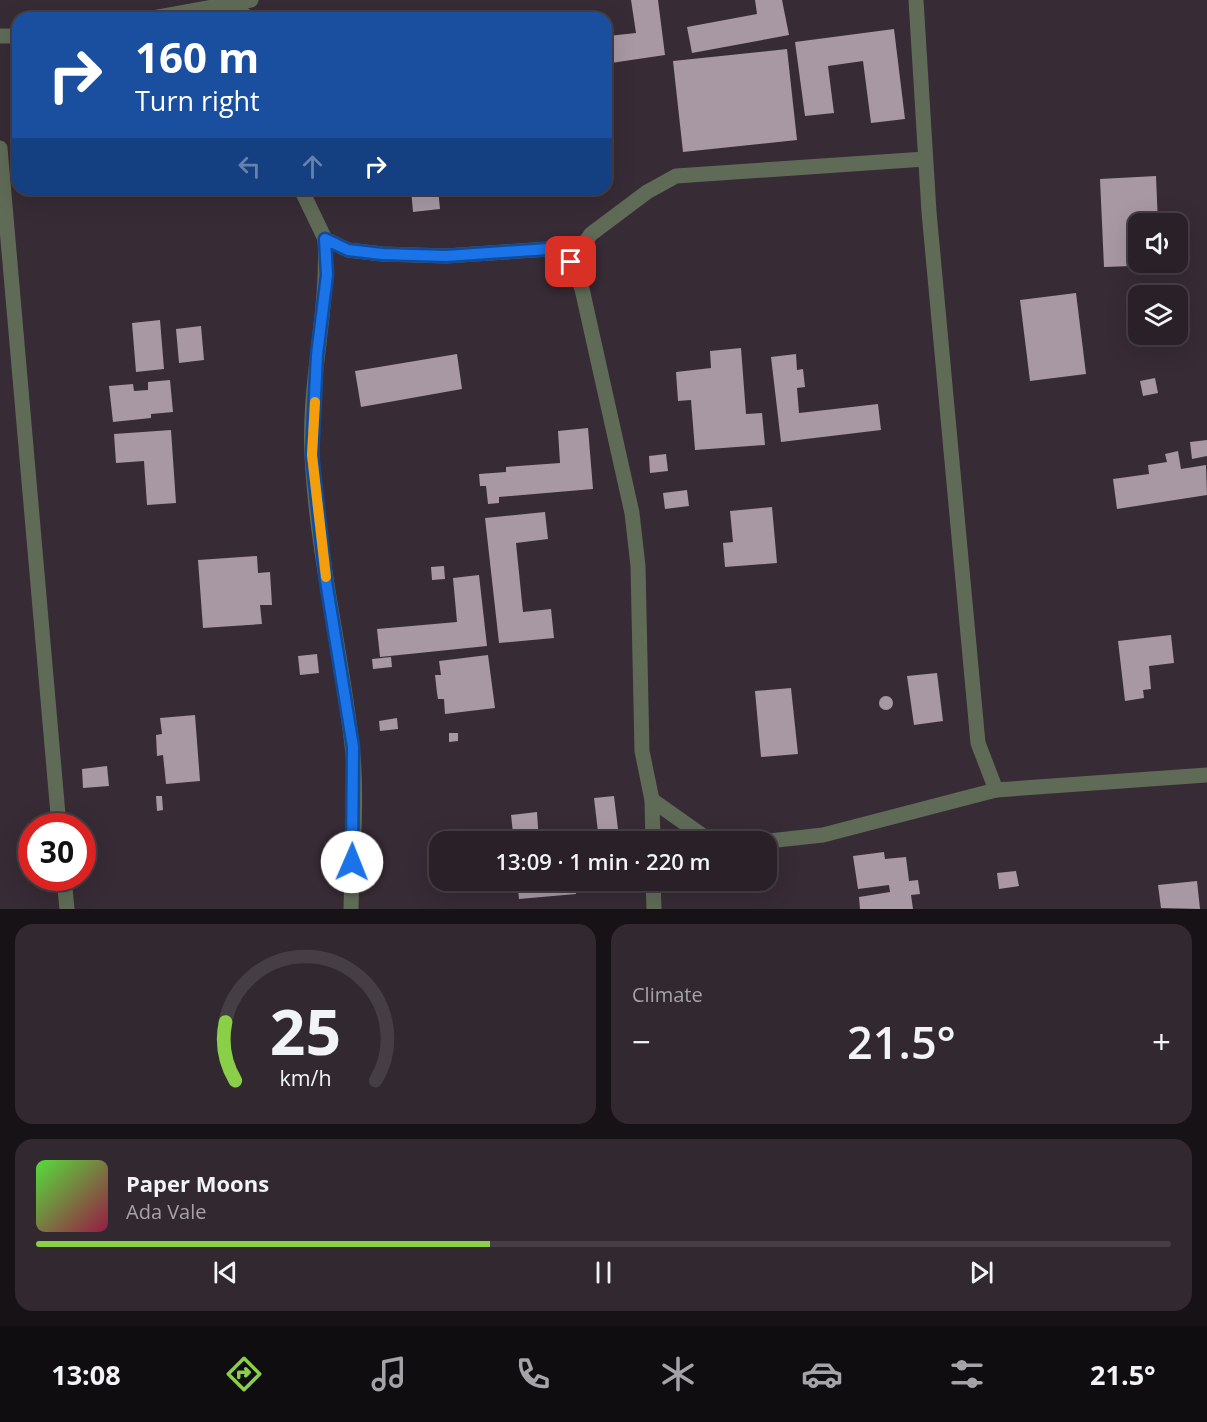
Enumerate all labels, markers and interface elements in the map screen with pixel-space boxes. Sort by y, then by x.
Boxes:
text: 160 m [135,28,259,85]
icon: right [36,36,114,114]
text: Turn right [135,82,260,119]
icon: left [233,150,266,183]
icon: ahead [296,150,329,183]
icon: right [359,150,392,183]
map controls [1128,213,1188,345]
button: sound [1128,213,1188,273]
pin [545,236,596,287]
icon: arrive [554,245,587,278]
button: layers [1128,285,1188,345]
speed limit sign: 30 [18,813,96,891]
position arrow [320,830,384,894]
text: 13:09 · 1 min · 220 m [495,846,711,876]
text: Climate [632,981,703,1008]
text: 25 [270,988,341,1073]
text: 21.5° [847,1011,956,1072]
text: − [632,1019,651,1064]
text: + [1152,1019,1171,1064]
text: km/h [279,1063,332,1092]
text: Paper Moons [126,1168,269,1198]
text: Ada Vale [126,1198,207,1225]
icon: previous [209,1256,242,1289]
icon: pause [587,1256,620,1289]
icon: next [965,1256,998,1289]
icon: directions [223,1353,265,1395]
icon: music [368,1353,410,1395]
icon: phone [512,1353,554,1395]
icon: climate [657,1353,699,1395]
icon: car [801,1353,843,1395]
icon: filters [946,1353,988,1395]
text: 13:08 [51,1356,121,1393]
text: 21.5° [1090,1356,1156,1393]

